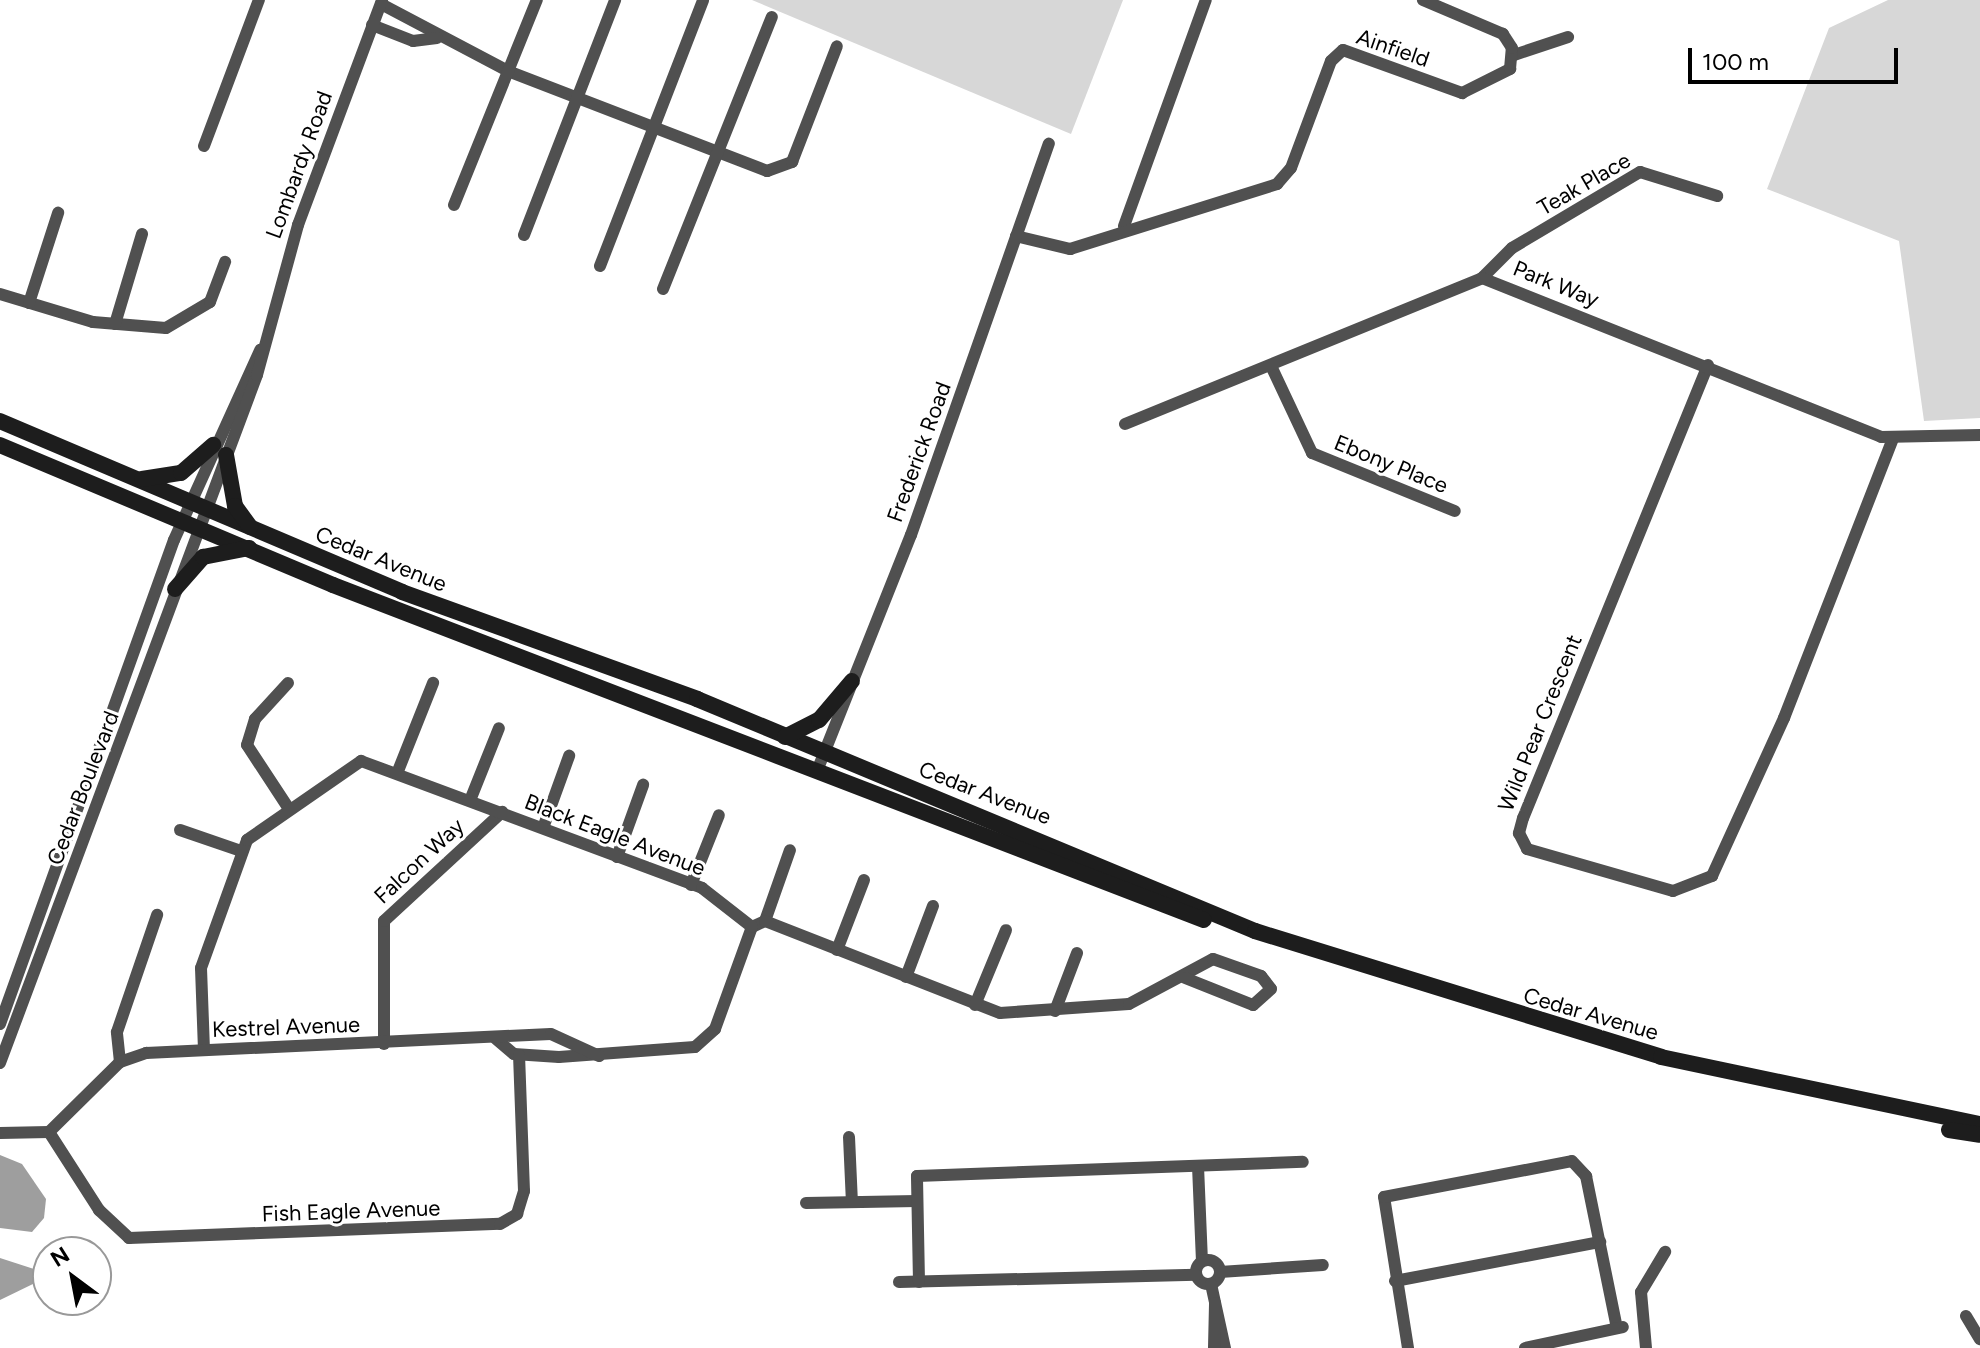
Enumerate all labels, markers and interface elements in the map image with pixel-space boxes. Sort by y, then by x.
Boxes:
street label: Ainfield [1353,23,1433,73]
scale bar [1692,32,1902,82]
text: 100 m [1702,47,1769,76]
street label: Lombardy Road [260,88,338,242]
street label: Teak Place [1533,147,1635,221]
street label: Park Way [1509,255,1603,313]
street label: Frederick Road [881,378,957,526]
street label: Ebony Place [1330,429,1452,499]
street label: Cedar Avenue [311,521,451,597]
street label: Wild Pear Crescent [1493,631,1587,815]
street label: Cedar Boulevard [42,707,124,869]
street label: Cedar Avenue [915,756,1055,830]
street label: Black Eagle Avenue [521,788,709,882]
street label: Falcon Way [369,813,469,909]
street label: Cedar Avenue [1520,982,1662,1046]
street label: Kestrel Avenue [212,1011,360,1043]
street label: Fish Eagle Avenue [261,1195,441,1227]
north arrow [32,1236,112,1316]
text: N [46,1241,74,1273]

